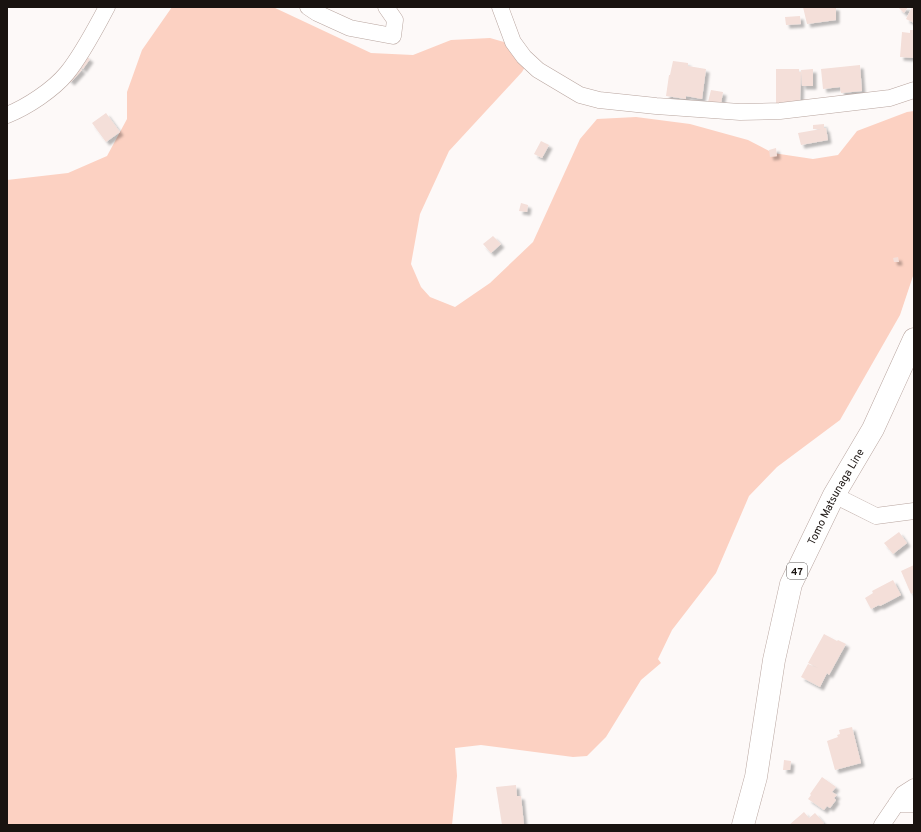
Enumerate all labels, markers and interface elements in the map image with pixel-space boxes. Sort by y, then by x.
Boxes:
street label: Tomo Matsunaga Line [805,446,868,548]
road number: 47 [787,563,807,579]

